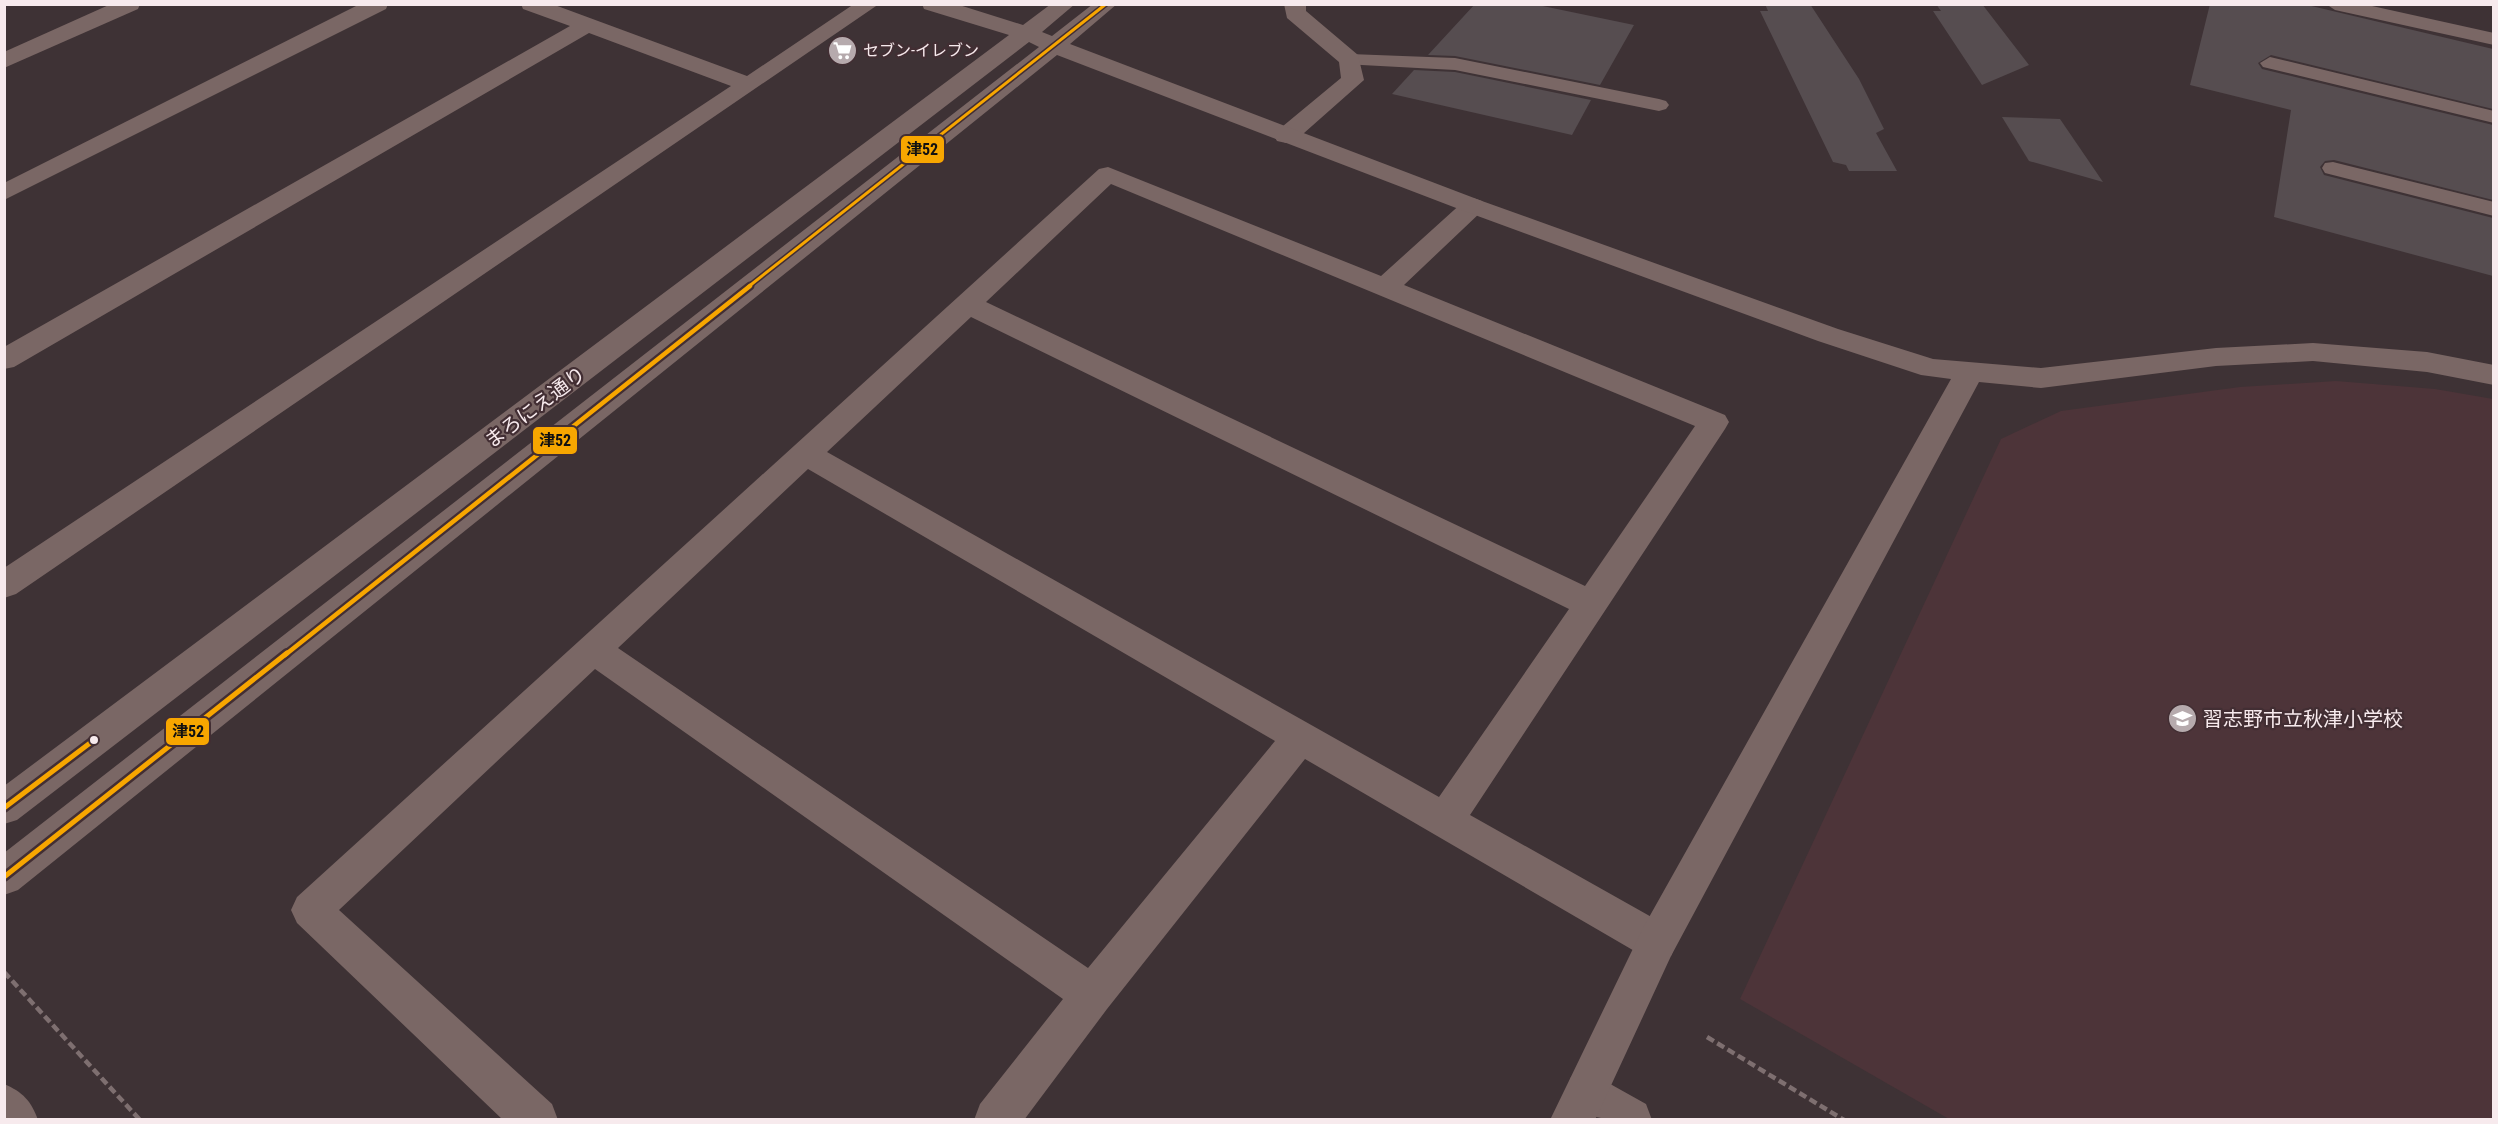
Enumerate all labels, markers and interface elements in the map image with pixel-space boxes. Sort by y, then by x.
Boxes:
supermarket icon: セブン-イレブン [826,34,858,66]
place label: セブン-イレブン [863,41,979,60]
line badge: 津52 [900,135,945,164]
text: 津52 [906,140,938,159]
street label: まろにえ通り [480,361,590,453]
line badge: 津52 [532,426,578,455]
text: 津52 [539,431,571,450]
school or university icon: 習志野市立秋津小学校 [2166,703,2198,735]
place label: 習志野市立秋津小学校 [2203,707,2403,731]
line badge: 津52 [165,717,210,746]
text: 津52 [172,722,204,741]
unlabelled marker [88,734,100,746]

